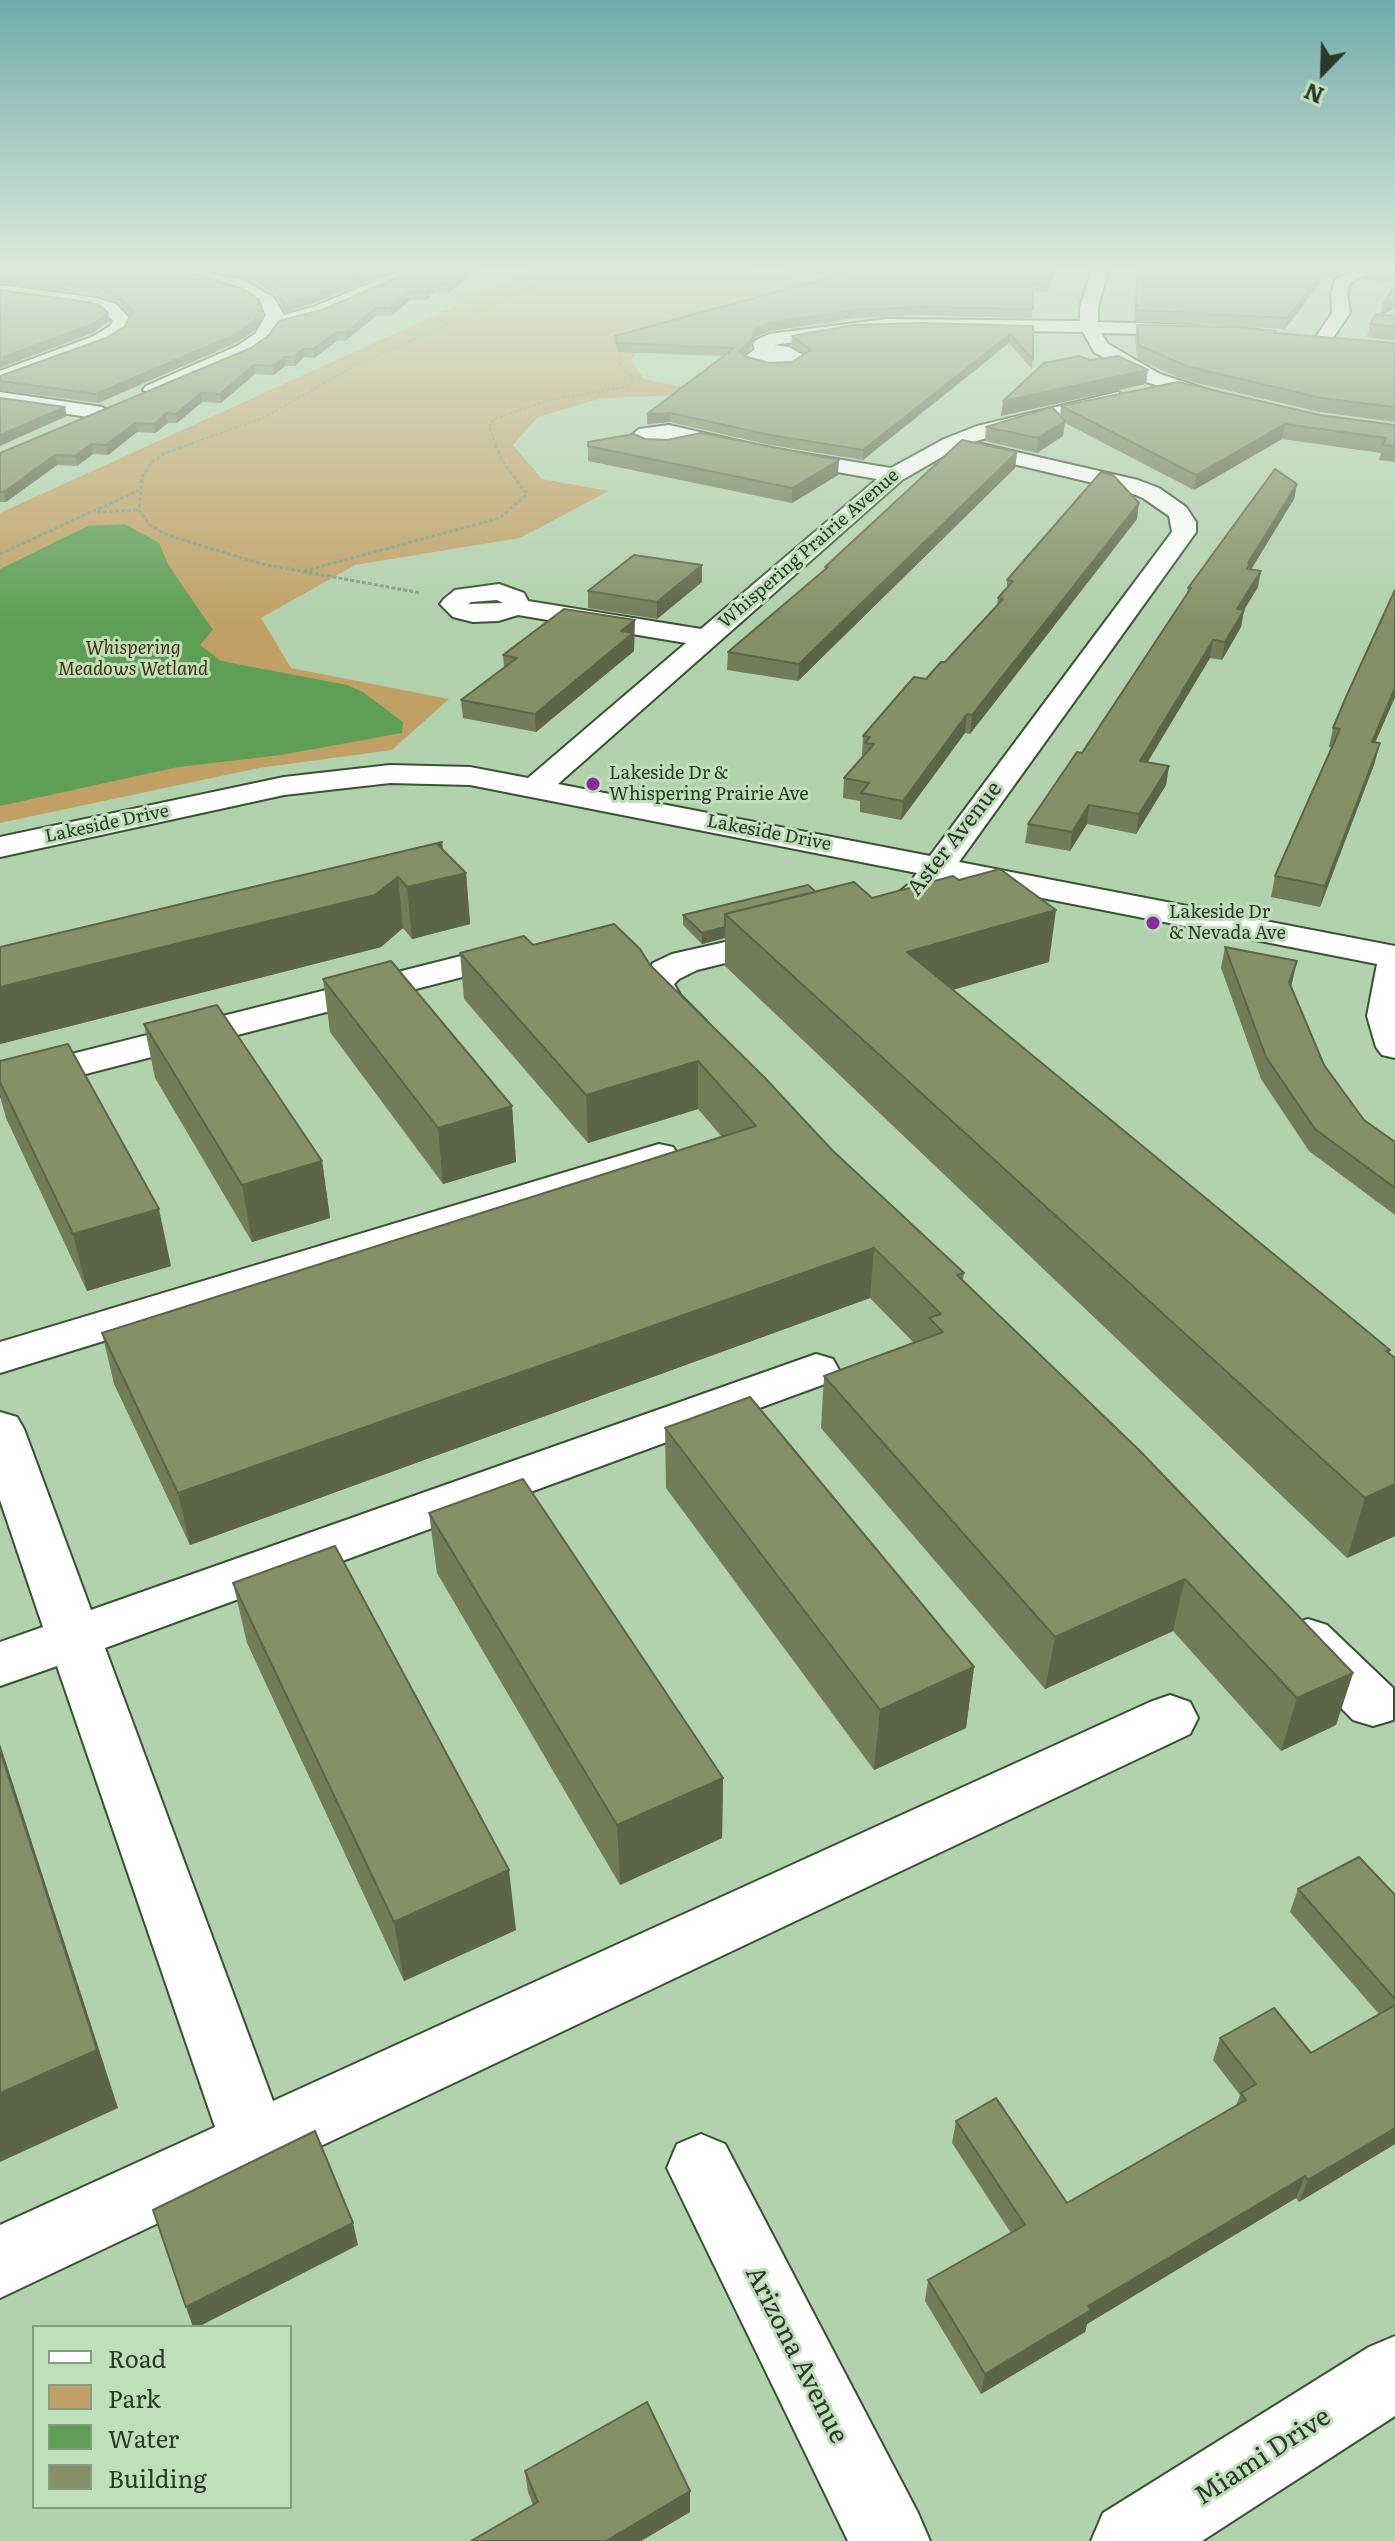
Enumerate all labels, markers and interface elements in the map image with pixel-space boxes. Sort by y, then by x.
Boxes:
north arrow [1283,32,1363,112]
text: N [1298,76,1328,113]
street label: Whispering Prairie Avenue [714,465,904,633]
park label: Whispering Meadows Wetland [58,638,208,680]
place label: Lakeside Dr & Whispering Prairie Ave [609,763,809,806]
marker: Lakeside Dr & Whispering Prairie Ave [584,775,602,793]
street label: Aster Avenue [902,777,1008,901]
street label: Lakeside Drive [43,800,171,848]
street label: Lakeside Drive [705,810,833,856]
place label: Lakeside Dr & Nevada Ave [1169,902,1286,944]
marker: Lakeside Dr & Nevada Ave [1144,914,1162,932]
street label: Arizona Avenue [738,2261,854,2449]
legend [32,2325,292,2509]
text: Road [108,2340,166,2375]
text: Park [108,2380,161,2415]
street label: Miami Drive [1189,2402,1337,2512]
text: Water [108,2420,179,2455]
text: Building [108,2460,207,2495]

